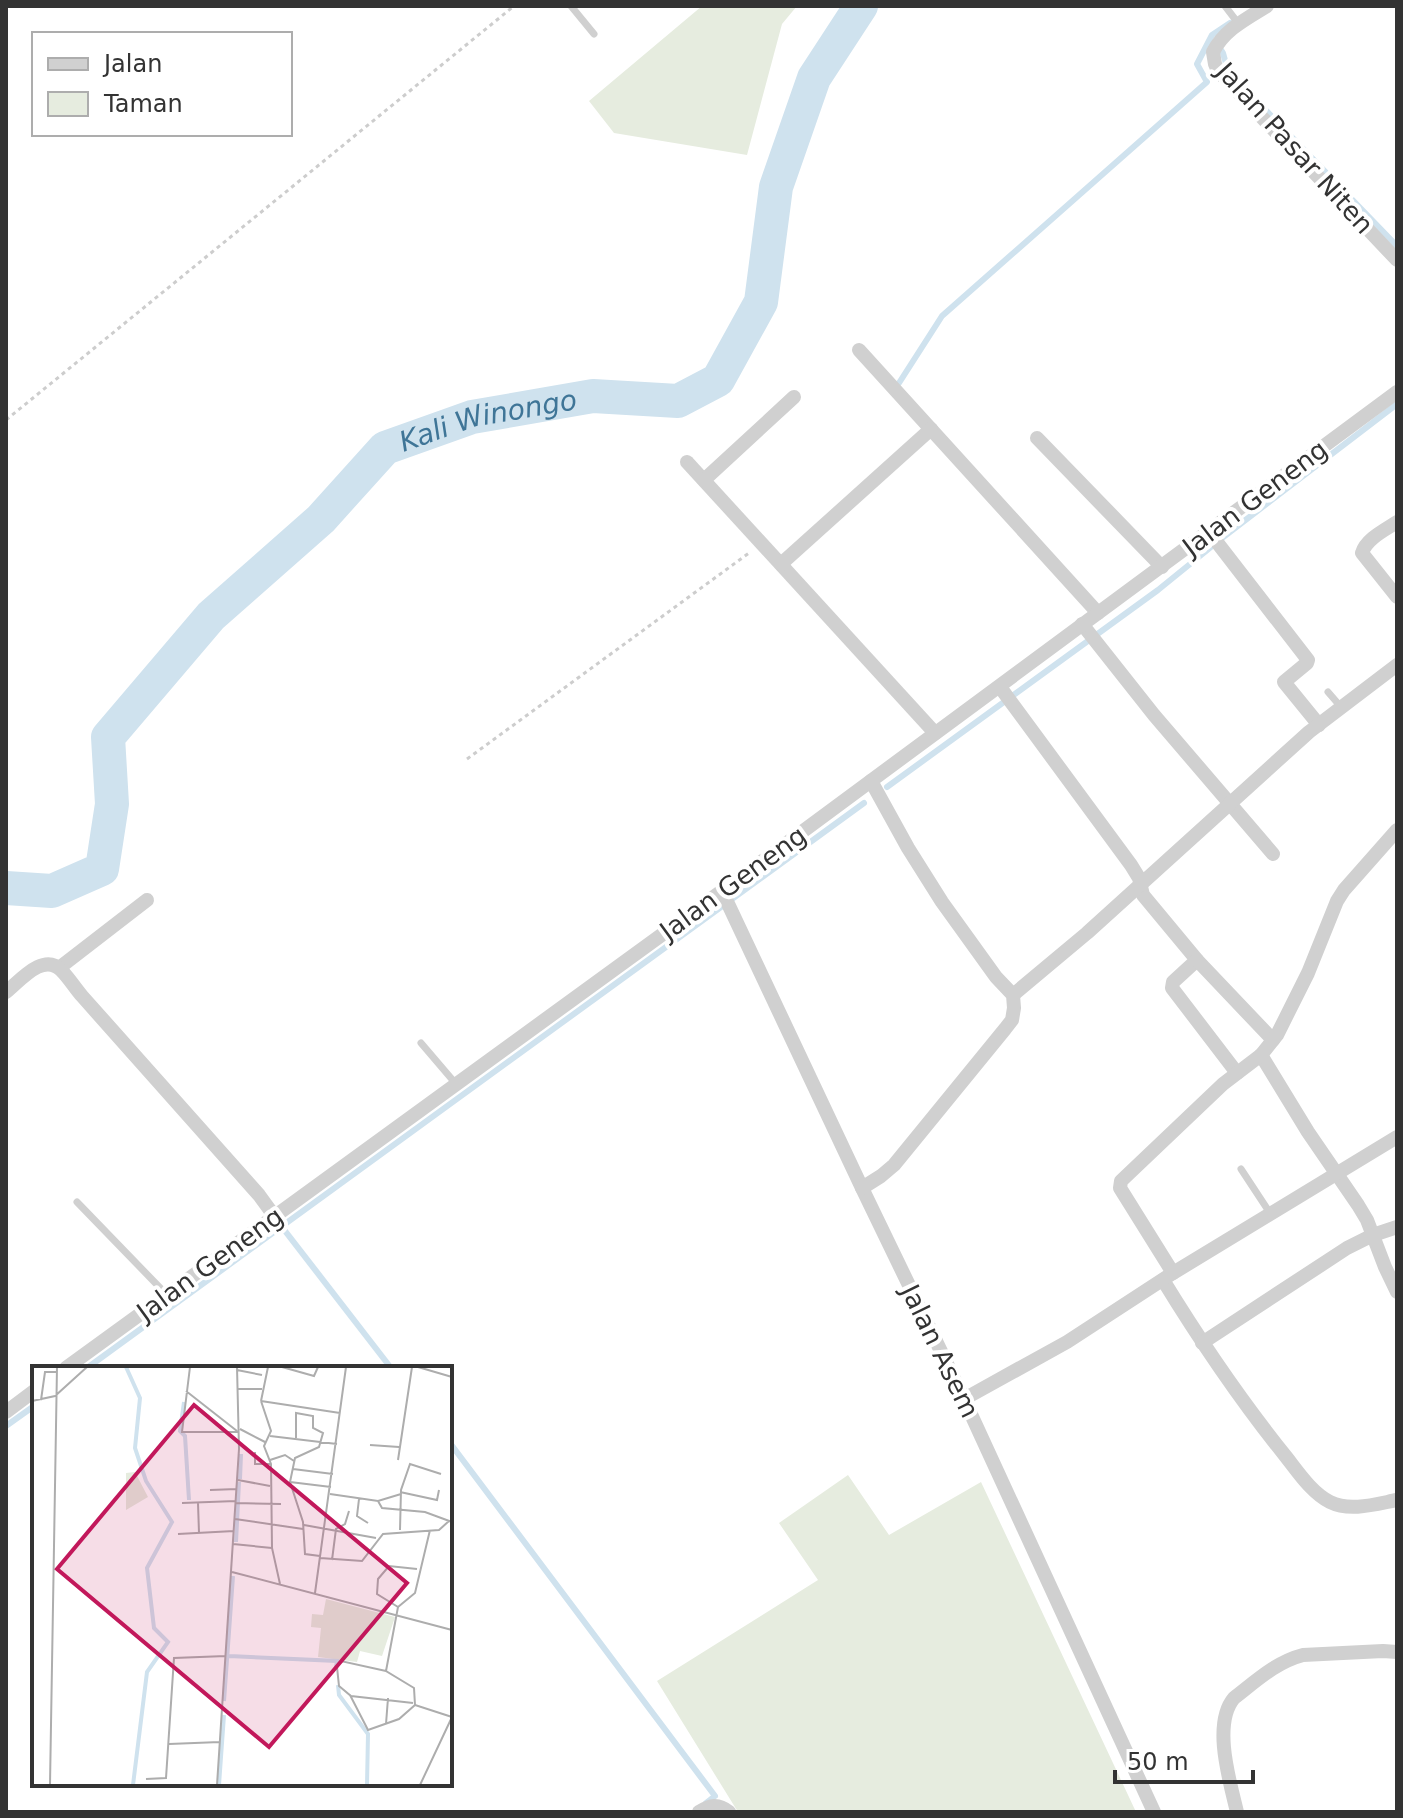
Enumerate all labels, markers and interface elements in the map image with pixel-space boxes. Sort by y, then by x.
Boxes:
legend [32,32,292,136]
text: Jalan [102,50,162,78]
street label: Jalan Pasar Niten [1209,55,1380,240]
text: Taman [103,90,183,118]
water label: Kali Winongo [395,383,579,458]
street label: Jalan Geneng [1175,434,1333,563]
street label: Jalan Geneng [653,820,812,947]
street label: Jalan Geneng [130,1201,289,1328]
street label: Jalan Asem [894,1278,985,1422]
inset map [32,1366,452,1786]
scale bar [1115,1734,1253,1784]
text: 50 m [1127,1748,1189,1776]

